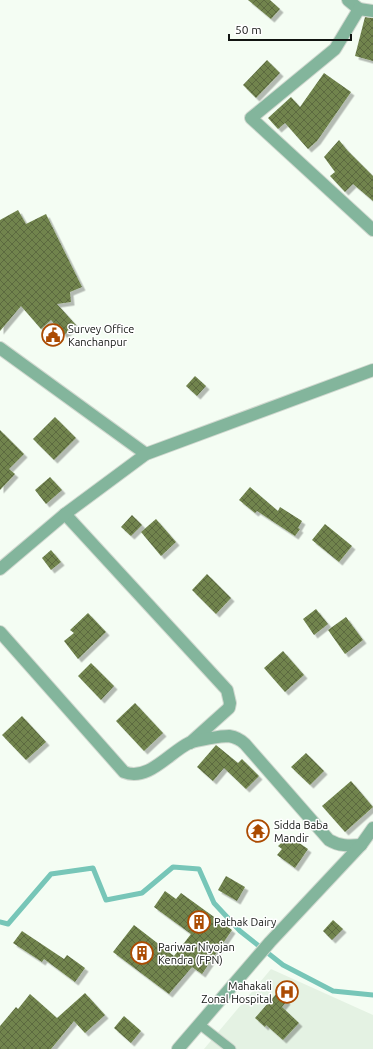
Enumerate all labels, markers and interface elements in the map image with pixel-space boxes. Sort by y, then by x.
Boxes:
scale bar [229,16,351,42]
text: 50 m [235,23,262,36]
public building icon: Survey Office Kanchanpur [40,322,66,348]
place label: Survey Office Kanchanpur [68,323,134,348]
temple icon: Sidda Baba Mandir [245,818,271,844]
place label: Sidda Baba Mandir [274,819,328,844]
building icon: Pathak Dairy [186,909,212,935]
place label: Pathak Dairy [214,916,277,928]
building icon: Pariwar Niyojan Kendra (FPN) [129,940,155,966]
place label: Pariwar Niyojan Kendra (FPN) [158,941,235,967]
hospital icon: Mahakali Zonal Hospital [274,979,300,1005]
place label: Mahakali Zonal Hospital [201,980,272,1005]

